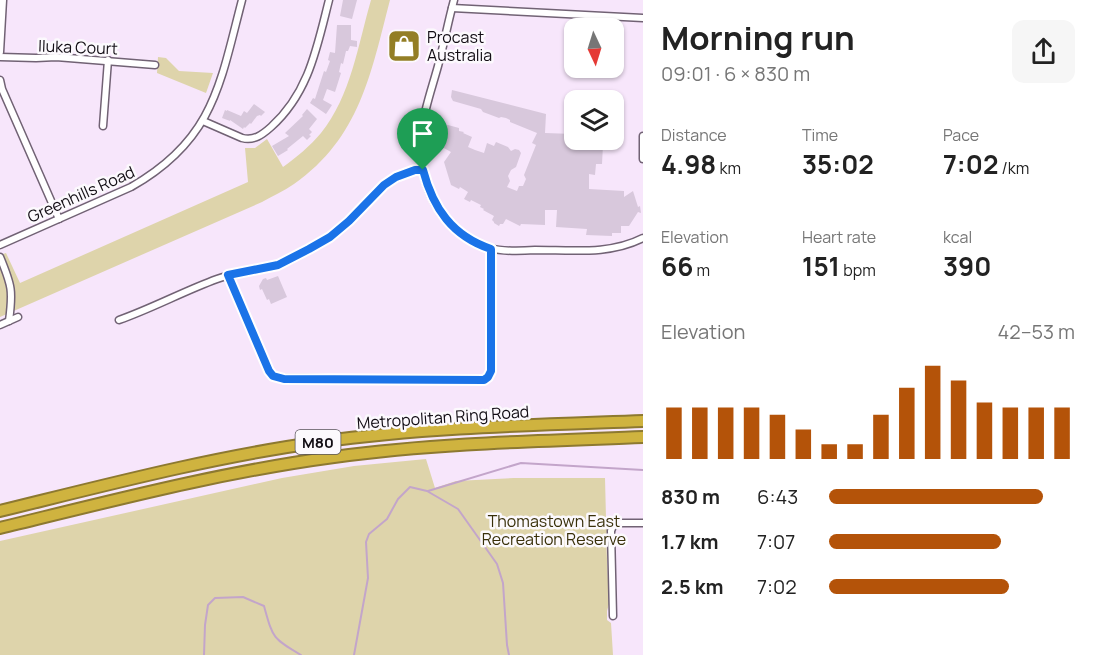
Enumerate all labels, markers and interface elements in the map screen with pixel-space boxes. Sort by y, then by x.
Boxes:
text: Morning run [661,15,855,60]
north arrow [564,18,624,78]
map controls [564,18,624,150]
button: share [1012,20,1075,83]
place label: Procast Australia [427,26,492,66]
shop icon: Procast Australia [386,28,422,64]
street label: Iluka Court [38,35,118,59]
text: 09:01 · 6 × 830 m [661,60,810,87]
button: layers [564,90,624,150]
pin [397,108,448,170]
icon: arrive [406,117,439,150]
text: Distance [661,124,727,146]
text: Time [802,124,838,146]
text: Pace [943,124,979,146]
text: 4.98 [661,146,716,182]
text: 35:02 [802,146,874,182]
text: 7:02 [943,146,998,182]
text: km [716,157,741,179]
text: /km [998,157,1029,179]
street label: Greenhills Road [24,161,138,227]
text: Elevation [661,226,729,248]
text: Heart rate [802,226,876,248]
text: kcal [943,226,972,248]
text: 66 [661,248,693,284]
text: 151 [802,248,840,284]
text: 390 [943,248,991,284]
text: m [693,259,710,281]
text: bpm [840,259,876,281]
text: Elevation [661,318,745,345]
text: 42–53 m [997,318,1075,345]
street label: Metropolitan Ring Road [356,400,530,434]
road number: M80 [296,430,340,454]
text: 830 m [661,483,720,510]
text: 6:43 [757,483,798,510]
park label: Thomastown East Recreation Reserve [482,510,626,550]
text: 1.7 km [661,528,718,555]
text: 7:07 [757,528,795,555]
text: 2.5 km [661,573,723,600]
text: 7:02 [757,573,797,600]

